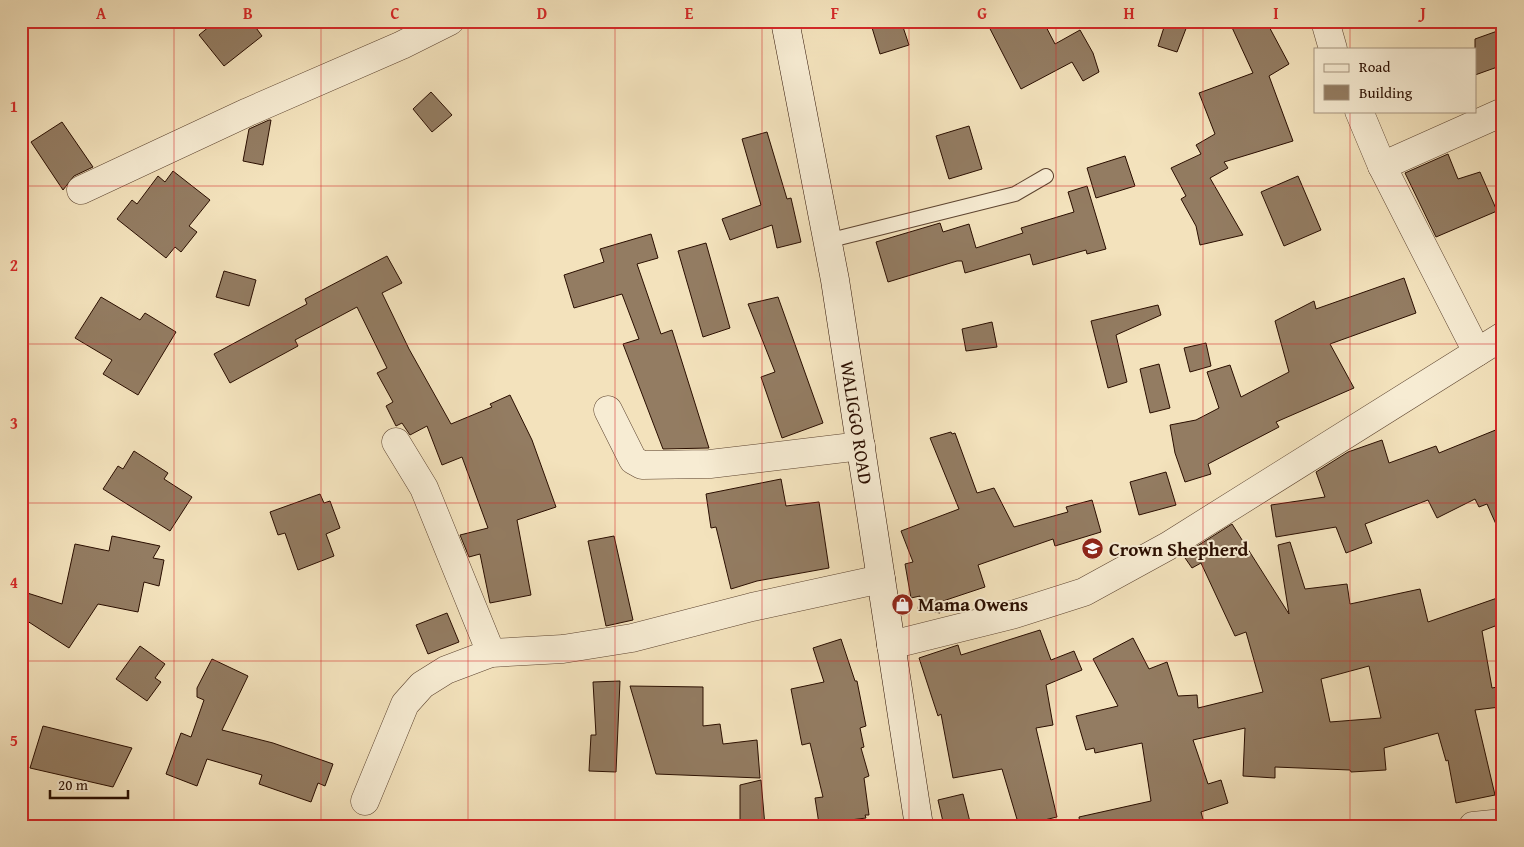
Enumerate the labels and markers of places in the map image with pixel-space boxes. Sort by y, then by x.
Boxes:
place label: Crown Shepherd [1109,535,1249,563]
school or university icon: Crown Shepherd [1081,537,1105,561]
place label: Mama Owens [918,590,1028,618]
shop icon: Mama Owens [890,592,914,616]

